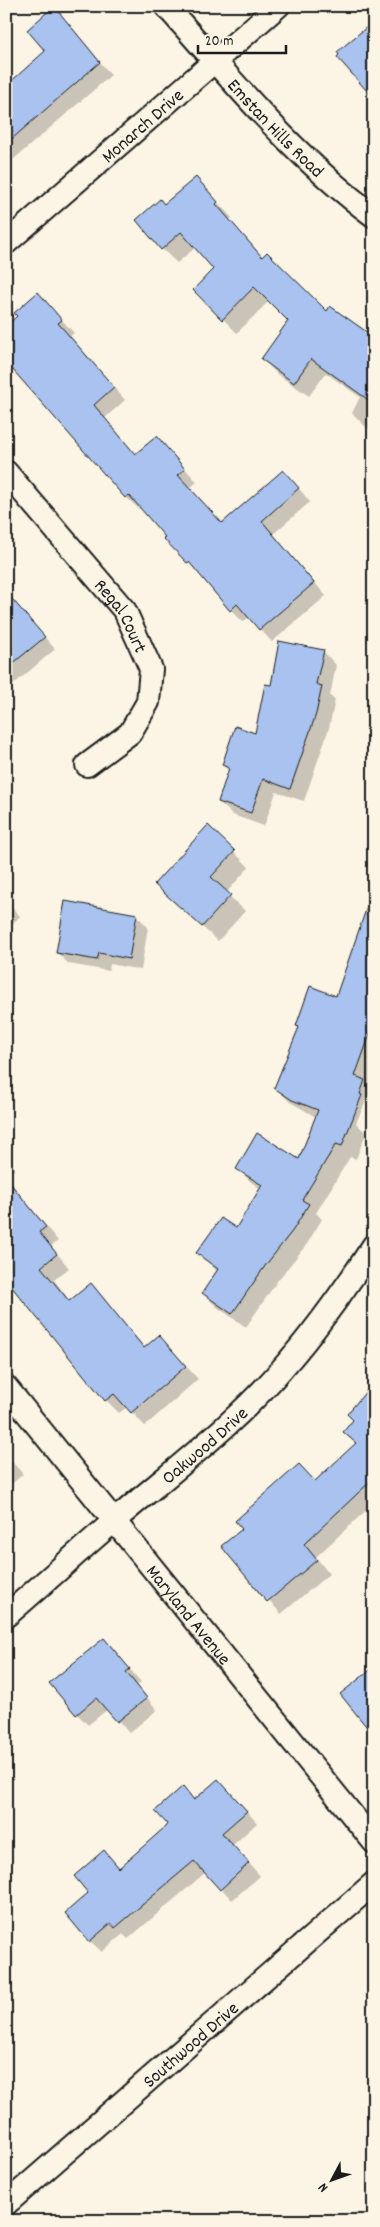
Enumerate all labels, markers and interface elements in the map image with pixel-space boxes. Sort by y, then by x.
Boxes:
scale bar [198,22,285,54]
text: 20 m [205,31,233,53]
street label: Emstan Hills Road [219,74,329,186]
street label: Monarch Drive [97,84,191,171]
street label: Regal Court [86,574,152,658]
street label: Oakwood Drive [157,1402,256,1492]
street label: Maryland Avenue [138,1560,236,1672]
street label: Southwood Drive [138,1997,246,2096]
north arrow [308,2154,358,2204]
text: N [314,2178,334,2196]

